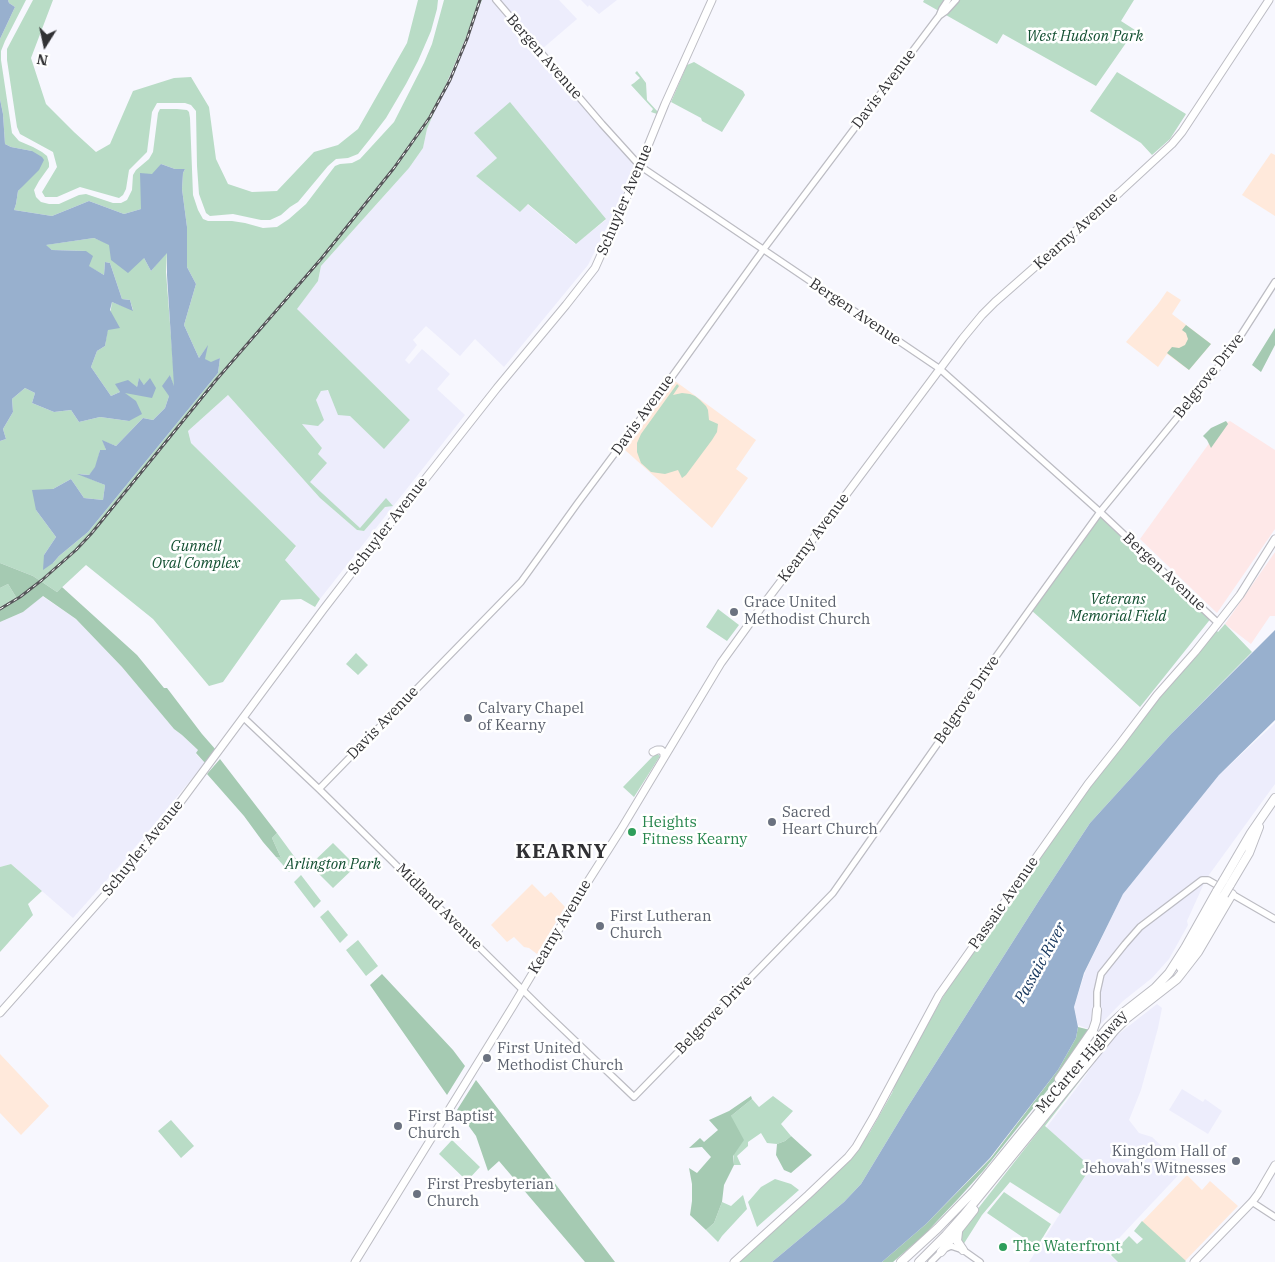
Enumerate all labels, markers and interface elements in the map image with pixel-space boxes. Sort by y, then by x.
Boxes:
street label: Bergen Avenue [502,11,586,103]
north arrow [20,20,70,70]
park label: West Hudson Park [1027,28,1143,46]
street label: Davis Avenue [848,46,920,132]
text: N [35,50,49,70]
street label: Schuyler Avenue [594,142,656,258]
street label: Kearny Avenue [1030,189,1122,273]
street label: Bergen Avenue [806,275,904,349]
street label: Belgrove Drive [1170,330,1248,422]
street label: Davis Avenue [608,371,678,459]
street label: Schuyler Avenue [344,474,432,578]
street label: Kearny Avenue [775,490,853,586]
street label: Bergen Avenue [1119,529,1209,615]
park label: Gunnell Oval Complex [152,538,240,573]
park label: Veterans Memorial Field [1069,591,1167,626]
place label: Grace United Methodist Church [744,594,870,629]
marker: Grace United Methodist Church [728,606,740,618]
street label: Belgrove Drive [931,652,1003,748]
street label: Davis Avenue [344,683,422,763]
place label: Calvary Chapel of Kearny [478,700,584,735]
marker: Calvary Chapel of Kearny [462,712,474,724]
street label: Schuyler Avenue [99,796,187,900]
place label: Sacred Heart Church [782,804,878,839]
place label: Heights Fitness Kearny [642,814,747,849]
marker: Sacred Heart Church [766,816,778,828]
marker: Heights Fitness Kearny [626,826,638,838]
district label: KEARNY [515,840,609,864]
street label: Passaic Avenue [965,853,1043,953]
park label: Arlington Park [285,856,381,874]
street label: Midland Avenue [392,860,486,954]
street label: Kearny Avenue [525,877,595,977]
place label: First Lutheran Church [610,908,712,943]
water label: Passaic River [1011,919,1071,1007]
marker: First Lutheran Church [594,920,606,932]
street label: Belgrove Drive [672,972,756,1058]
street label: McCarter Highway [1032,1007,1132,1117]
place label: First United Methodist Church [497,1040,623,1075]
marker: First United Methodist Church [481,1052,493,1064]
place label: First Baptist Church [408,1108,494,1143]
marker: First Baptist Church [392,1120,404,1132]
place label: Kingdom Hall of Jehovah's Witnesses [1083,1143,1226,1178]
marker: Kingdom Hall of Jehovah's Witnesses [1230,1155,1242,1167]
place label: First Presbyterian Church [427,1176,554,1211]
marker: First Presbyterian Church [411,1188,423,1200]
place label: The Waterfront [1013,1238,1121,1256]
marker: The Waterfront [997,1241,1009,1253]

